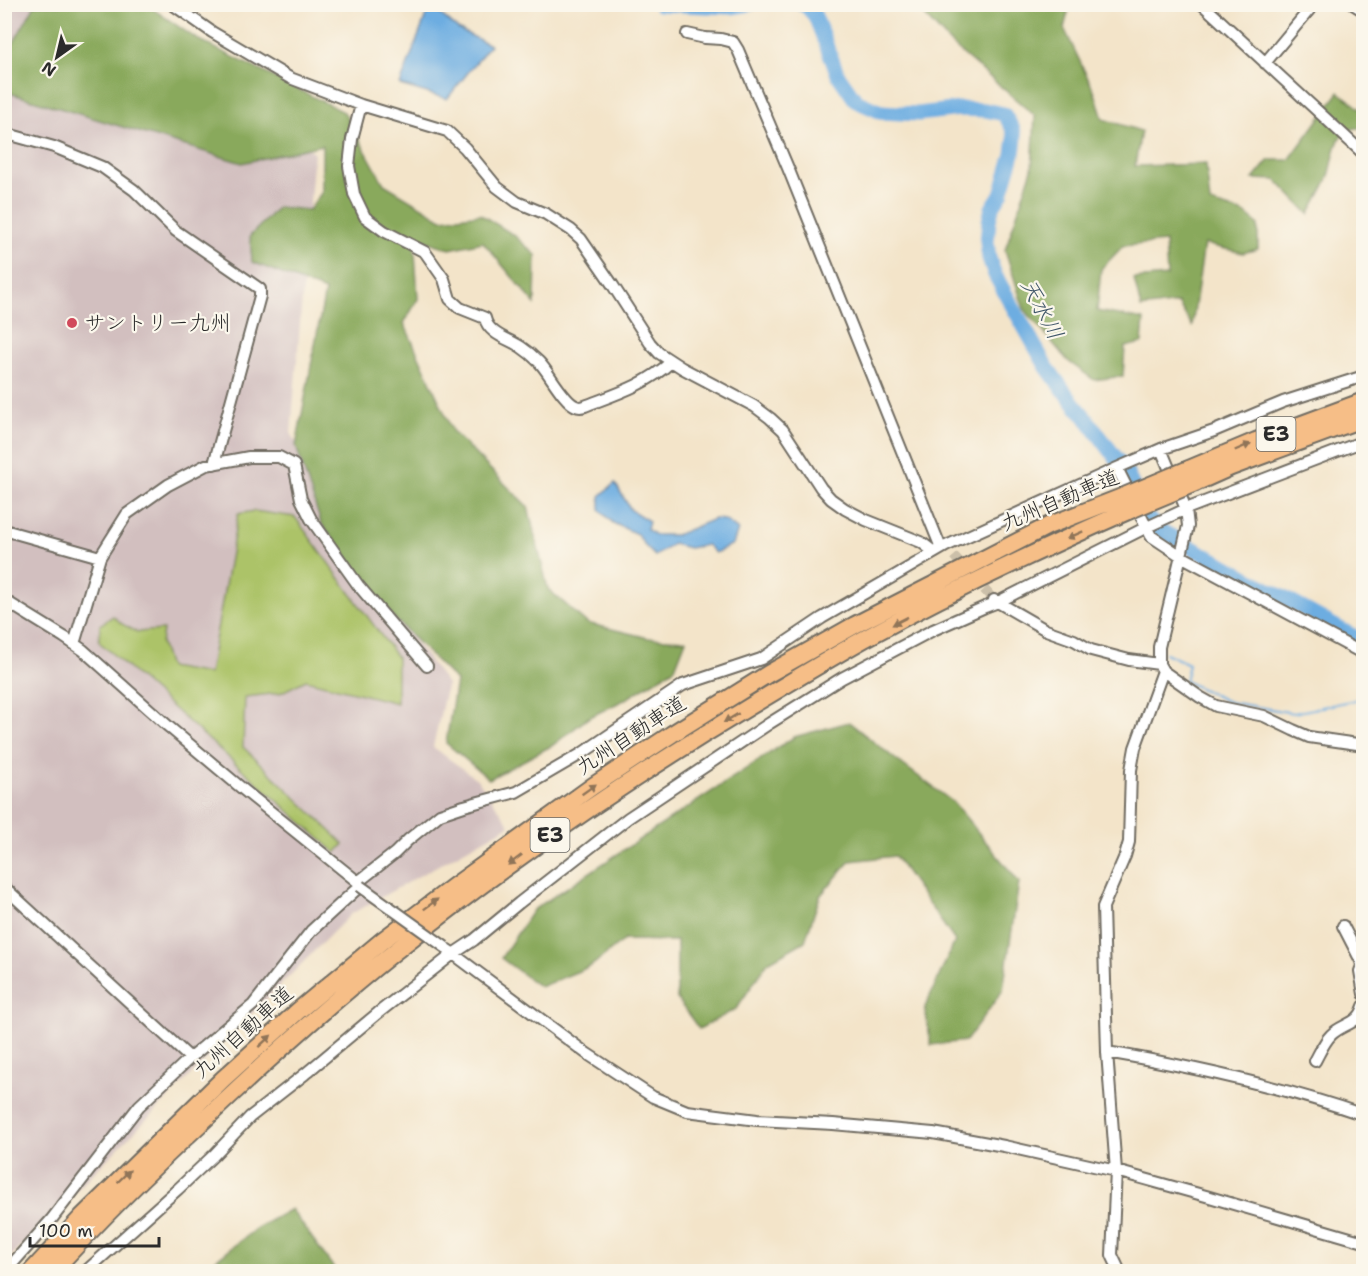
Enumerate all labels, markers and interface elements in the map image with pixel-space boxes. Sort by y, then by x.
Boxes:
north arrow [27,27,87,87]
text: N [38,57,60,81]
water label: 天水川 [1014,273,1070,345]
place label: サントリー九州 [84,309,231,337]
marker: サントリー九州 [65,316,79,330]
road number: E3 [1256,417,1296,451]
one-way arrow [1234,442,1252,451]
street label: 九州自動車道 [997,462,1123,538]
one-way arrow [1066,530,1083,539]
one-way arrow [891,616,908,626]
street label: 九州自動車道 [571,689,691,781]
one-way arrow [723,712,739,723]
one-way arrow [580,783,596,795]
road number: E3 [530,818,570,852]
one-way arrow [508,854,524,866]
one-way arrow [423,898,439,910]
street label: 九州自動車道 [187,979,299,1085]
one-way arrow [257,1034,272,1048]
one-way arrow [116,1169,131,1183]
scale bar [30,1210,159,1248]
text: 100 m [39,1219,93,1243]

